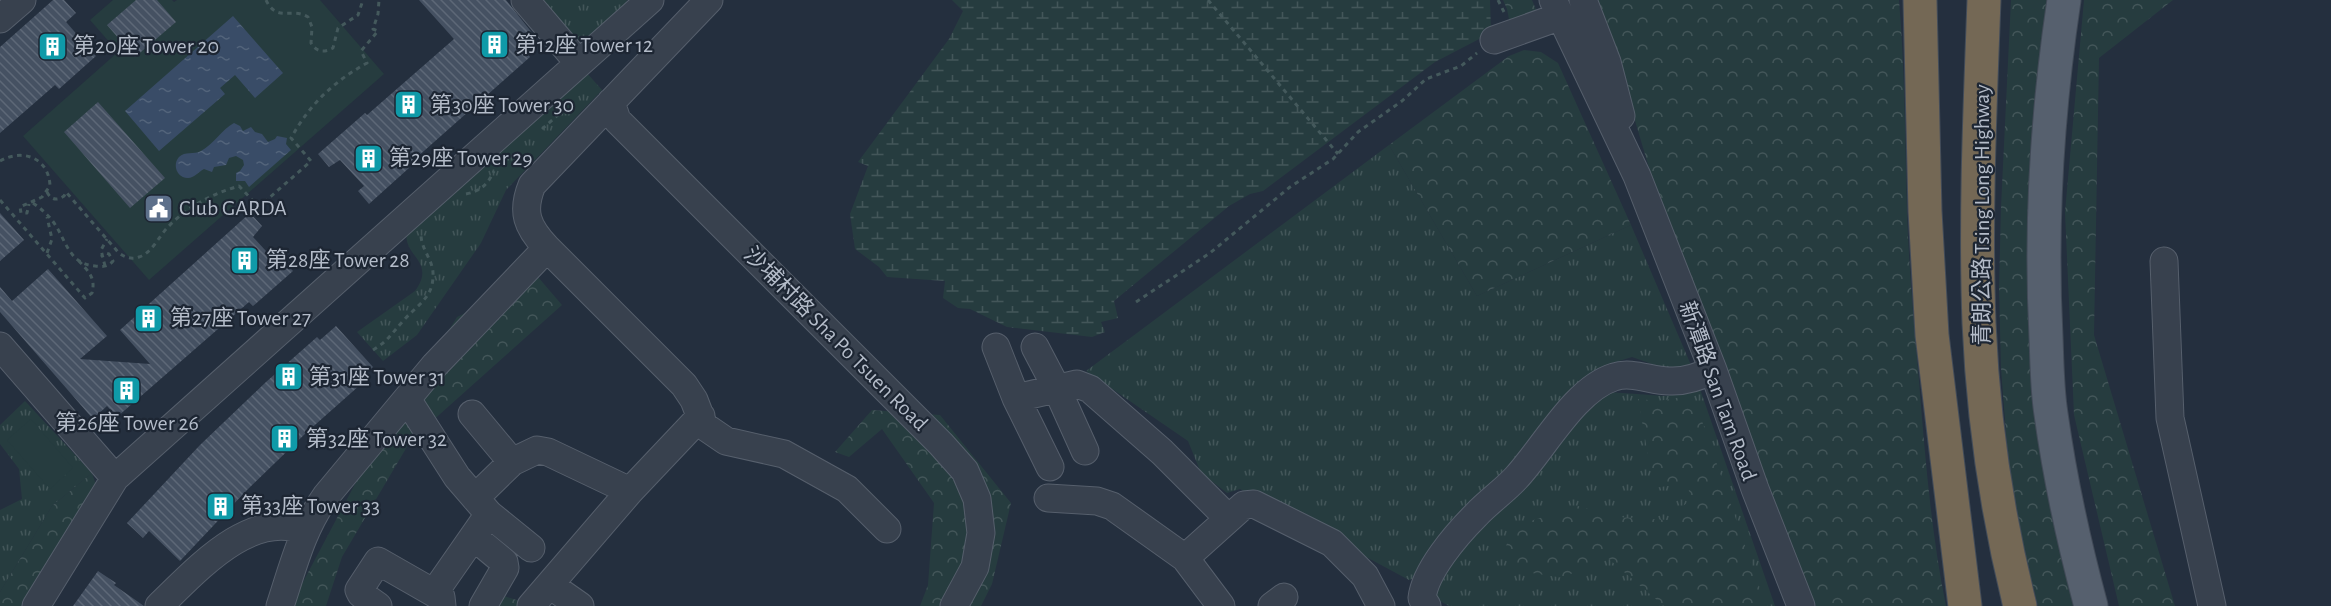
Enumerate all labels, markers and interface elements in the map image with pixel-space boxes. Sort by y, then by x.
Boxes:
building icon: 第12座 Tower 12 [478,29,510,61]
building icon: 第20座 Tower 20 [36,30,68,62]
place label: 第12座 Tower 12 [515,33,653,56]
place label: 第20座 Tower 20 [73,34,219,57]
street label: 青朗公路 Tsing Long Highway [1970,84,1993,346]
building icon: 第30座 Tower 30 [393,89,425,121]
place label: 第30座 Tower 30 [430,93,574,116]
building icon: 第29座 Tower 29 [352,142,384,174]
place label: 第29座 Tower 29 [389,146,533,169]
public building icon: Club GARDA [142,192,174,224]
place label: Club GARDA [179,197,287,219]
street label: 沙埔村路 Sha Po Tsuen Road [740,242,933,435]
building icon: 第28座 Tower 28 [229,244,261,276]
place label: 第28座 Tower 28 [266,248,410,271]
street label: 新潭路 San Tam Road [1675,298,1762,483]
building icon: 第27座 Tower 27 [133,302,165,334]
place label: 第27座 Tower 27 [170,306,311,329]
building icon: 第31座 Tower 31 [272,361,304,393]
place label: 第31座 Tower 31 [309,365,445,388]
building icon: 第26座 Tower 26 [111,375,143,407]
place label: 第26座 Tower 26 [55,411,199,434]
building icon: 第32座 Tower 32 [269,423,301,455]
place label: 第32座 Tower 32 [306,427,447,450]
building icon: 第33座 Tower 33 [204,490,236,522]
place label: 第33座 Tower 33 [241,494,380,517]

